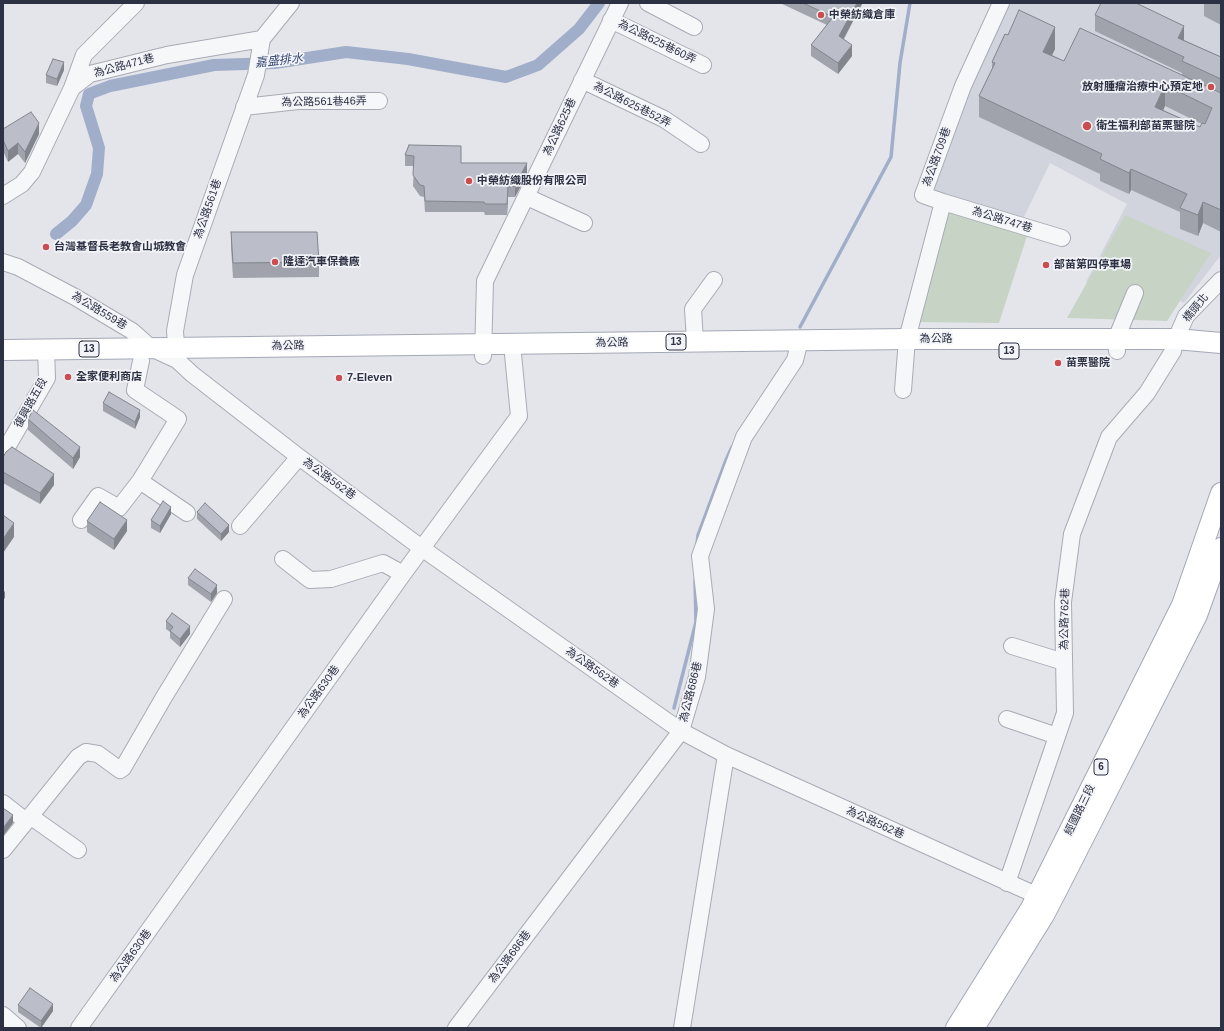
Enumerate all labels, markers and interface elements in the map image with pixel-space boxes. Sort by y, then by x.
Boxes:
place label: 中榮紡織倉庫 [829,8,895,22]
marker: 中榮紡織倉庫 [816,10,826,20]
street label: 為公路625巷60弄 [616,17,698,67]
water label: 嘉盛排水 [254,51,304,71]
street label: 為公路471巷 [92,52,156,80]
street label: 為公路625巷52弄 [591,80,673,130]
place label: 放射腫瘤治療中心預定地 [1082,80,1203,94]
marker: 放射腫瘤治療中心預定地 [1206,82,1216,92]
street label: 為公路561巷46弄 [281,95,367,109]
street label: 為公路625巷 [541,96,579,158]
place label: 衛生福利部苗栗醫院 [1096,119,1195,133]
marker: 衛生福利部苗栗醫院 [1081,120,1093,132]
street label: 為公路709巷 [920,125,954,189]
place label: 中榮紡織股份有限公司 [477,174,587,188]
marker: 中榮紡織股份有限公司 [464,176,474,186]
street label: 為公路561巷 [192,177,224,241]
street label: 為公路747巷 [970,205,1034,235]
place label: 台灣基督長老教會山城教會 [54,240,186,254]
marker: 台灣基督長老教會山城教會 [41,242,51,252]
place label: 隆達汽車保養廠 [283,255,360,269]
marker: 隆達汽車保養廠 [270,257,280,267]
place label: 部苗第四停車場 [1054,258,1131,272]
marker: 部苗第四停車場 [1041,260,1051,270]
street label: 為公路559巷 [69,289,129,333]
street label: 橋頭北 [1180,291,1212,325]
street label: 為公路 [920,332,952,346]
road number: 13 [666,334,686,350]
street label: 為公路 [595,336,629,350]
street label: 為公路 [271,339,305,353]
road number: 13 [79,341,99,357]
road number: 13 [999,343,1019,359]
place label: 苗栗醫院 [1066,356,1110,370]
marker: 苗栗醫院 [1053,358,1063,368]
place label: 全家便利商店 [76,370,142,384]
place label: 7-Eleven [347,371,392,385]
marker: 全家便利商店 [63,372,73,382]
marker: 7-Eleven [334,373,344,383]
street label: 復興路五段 [12,376,50,430]
street label: 為公路562巷 [300,455,358,503]
street label: 為公路762巷 [1058,588,1072,650]
street label: 為公路562巷 [563,645,621,691]
street label: 為公路686巷 [677,660,705,724]
street label: 為公路630巷 [295,663,343,721]
road number: 6 [1094,759,1108,775]
street label: 經國路三段 [1062,782,1098,838]
street label: 為公路562巷 [844,804,906,842]
street label: 為公路630巷 [107,927,155,985]
street label: 為公路686巷 [486,928,534,986]

